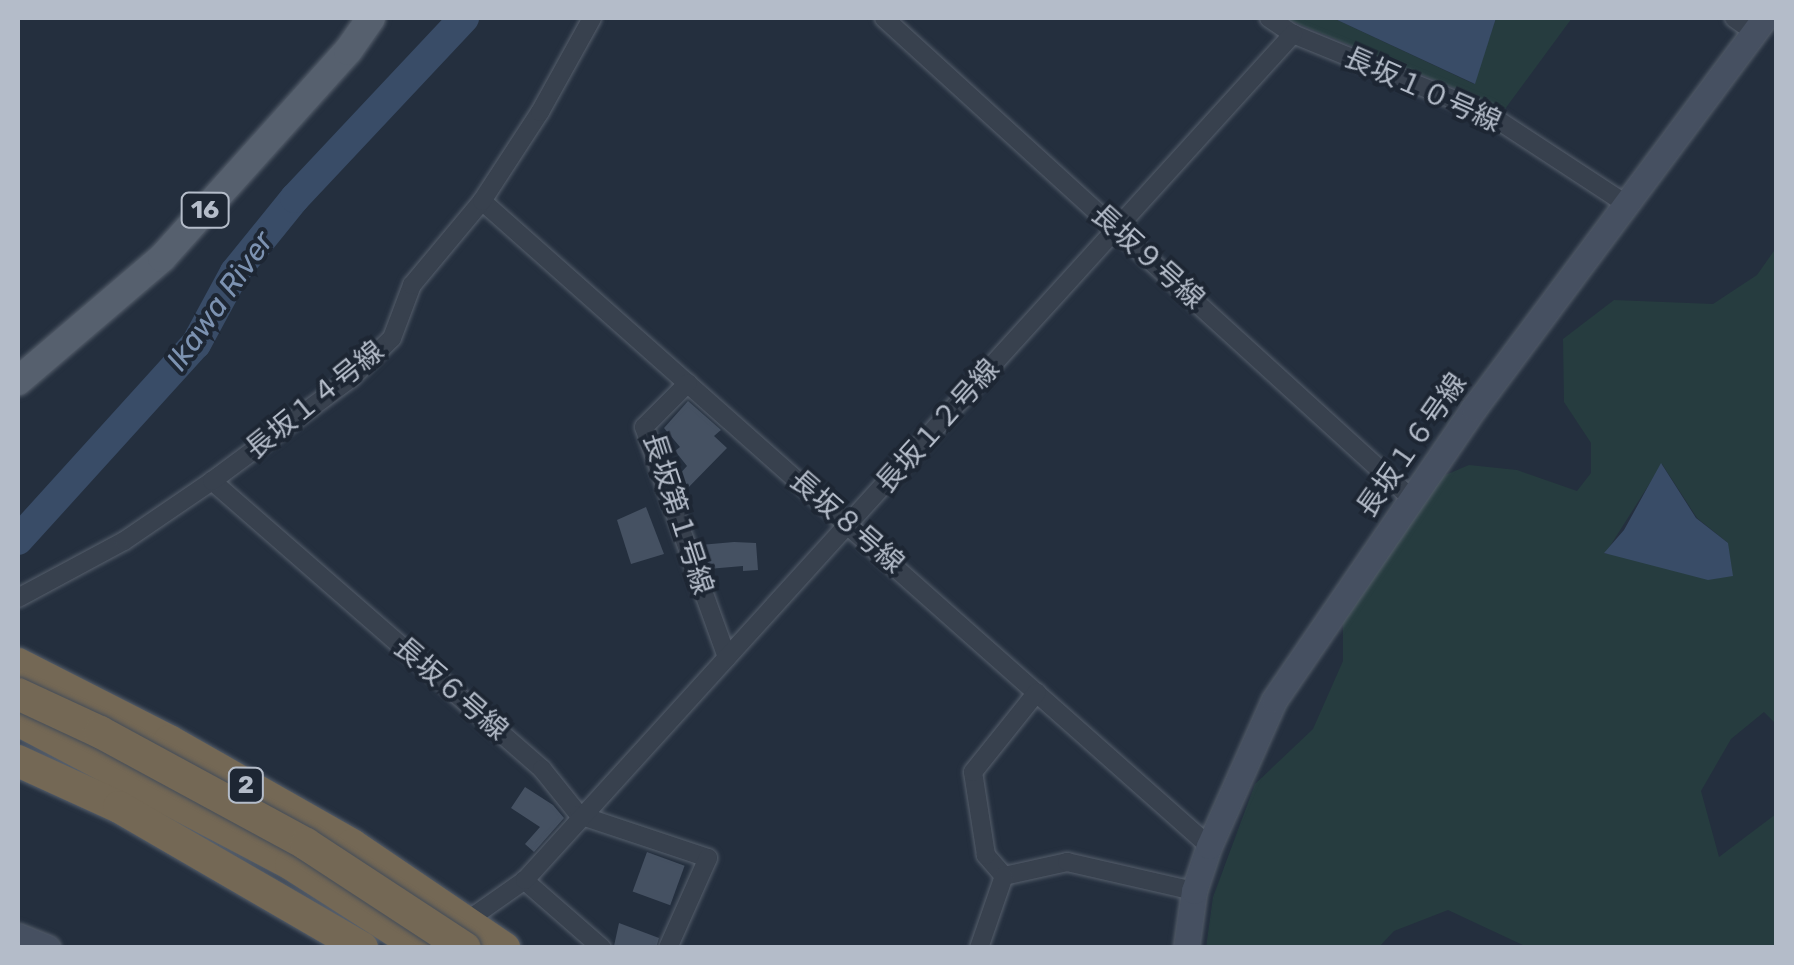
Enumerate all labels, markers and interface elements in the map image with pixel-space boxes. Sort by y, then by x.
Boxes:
street label: 長坂１０号線 [1339,40,1507,140]
road number: 16 [180,190,230,230]
street label: 長坂９号線 [1085,198,1211,316]
water label: Ikawa River [159,224,281,378]
street label: 長坂１４号線 [239,334,391,466]
street label: 長坂１２号線 [869,352,1007,500]
street label: 長坂１６号線 [1350,367,1474,523]
street label: 長坂第１号線 [636,429,720,599]
street label: 長坂８号線 [783,463,911,581]
street label: 長坂６号線 [387,630,515,748]
road number: 2 [226,765,266,805]

